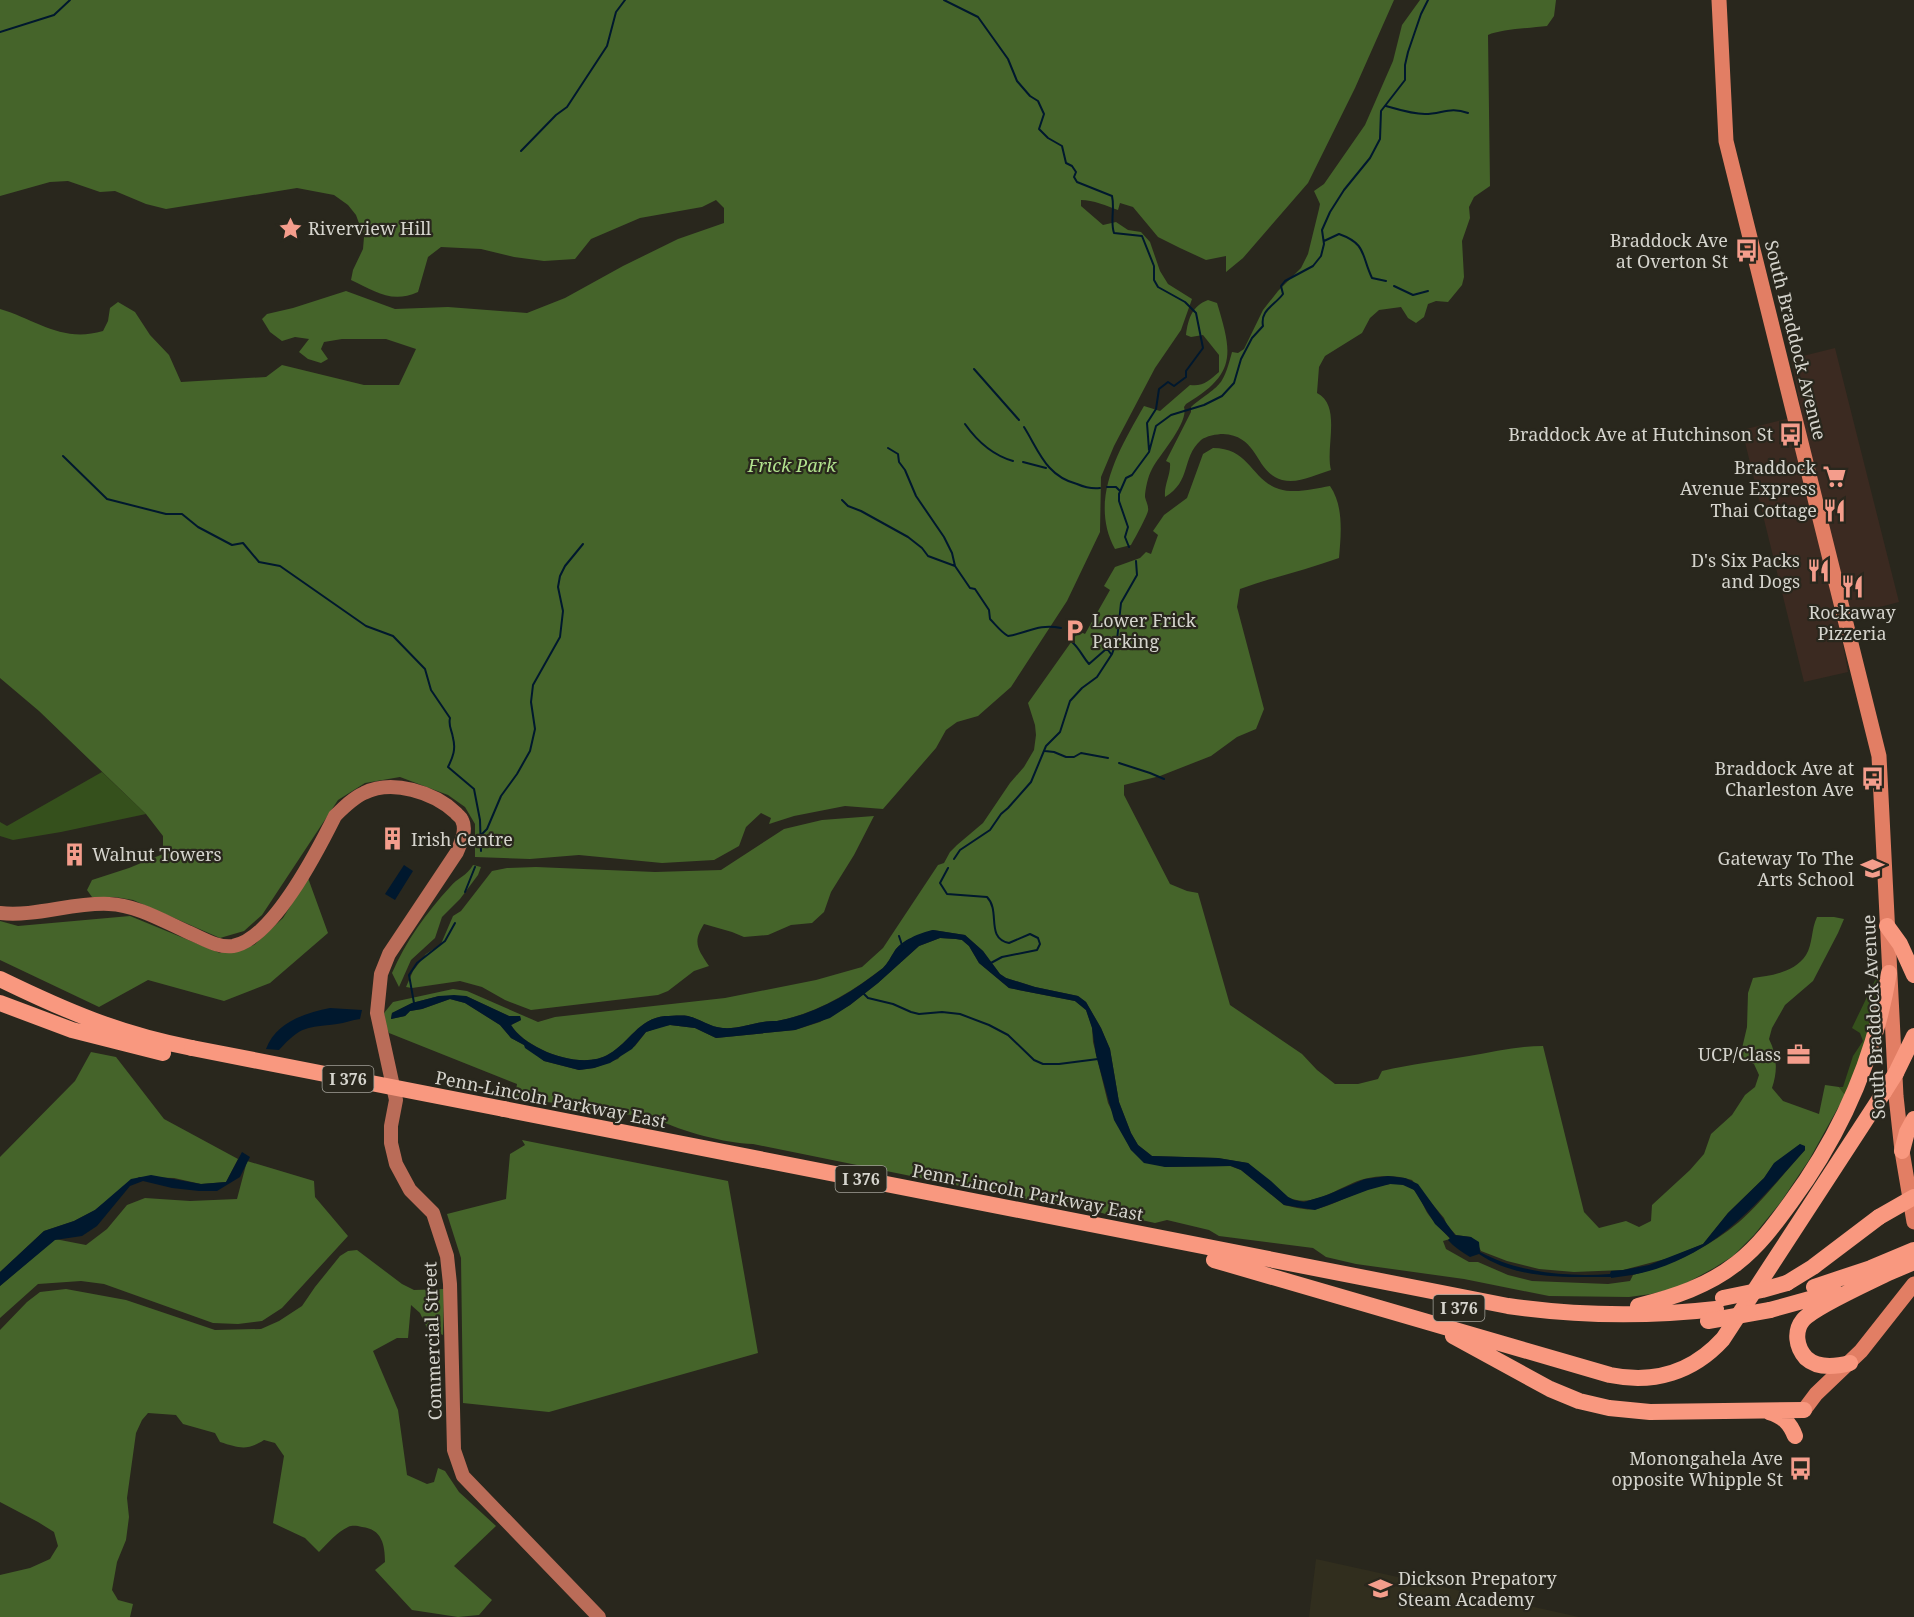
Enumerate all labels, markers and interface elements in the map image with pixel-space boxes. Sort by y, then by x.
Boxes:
place icon: Riverview Hill [277,215,303,241]
place label: Riverview Hill [308,216,432,240]
place label: Braddock Ave at Overton St [1610,228,1728,273]
bus stop icon: Braddock Ave at Overton St [1733,237,1759,263]
street label: South Braddock Avenue [1760,238,1832,442]
bus stop icon: Braddock Ave at Hutchinson St [1778,421,1804,447]
place label: Braddock Ave at Hutchinson St [1508,422,1773,446]
park label: Frick Park [747,453,837,477]
place label: Braddock Avenue Express [1680,455,1816,500]
supermarket icon: Braddock Avenue Express [1821,464,1847,490]
restaurant icon: Thai Cottage [1822,497,1848,523]
place label: Thai Cottage [1710,498,1817,522]
place label: D's Six Packs and Dogs [1691,548,1800,593]
restaurant icon: D's Six Packs and Dogs [1805,557,1831,583]
restaurant icon: Rockaway Pizzeria [1839,573,1865,599]
place label: Rockaway Pizzeria [1808,600,1896,645]
place label: Lower Frick Parking [1092,608,1197,653]
parking icon: Lower Frick Parking [1061,617,1087,643]
place label: Braddock Ave at Charleston Ave [1715,756,1854,801]
bus stop icon: Braddock Ave at Charleston Ave [1859,765,1885,791]
building icon: Irish Centre [380,826,406,852]
place label: Irish Centre [411,827,513,851]
building icon: Walnut Towers [61,841,87,867]
place label: Walnut Towers [92,842,222,866]
place label: Gateway To The Arts School [1718,846,1854,891]
school or university icon: Gateway To The Arts School [1859,855,1885,881]
street label: South Braddock Avenue [1856,914,1890,1120]
office icon: UCP/Class [1786,1041,1812,1067]
place label: UCP/Class [1698,1042,1781,1066]
street label: Penn-Lincoln Parkway East [433,1065,669,1133]
road number: I 376 [322,1066,374,1092]
street label: Penn-Lincoln Parkway East [910,1158,1146,1226]
road number: I 376 [836,1166,886,1192]
street label: Commercial Street [417,1261,447,1421]
road number: I 376 [1434,1295,1484,1321]
place label: Monongahela Ave opposite Whipple St [1611,1446,1783,1491]
bus stop icon: Monongahela Ave opposite Whipple St [1788,1455,1814,1481]
place label: Dickson Prepatory Steam Academy [1398,1566,1557,1611]
school or university icon: Dickson Prepatory Steam Academy [1367,1575,1393,1601]

